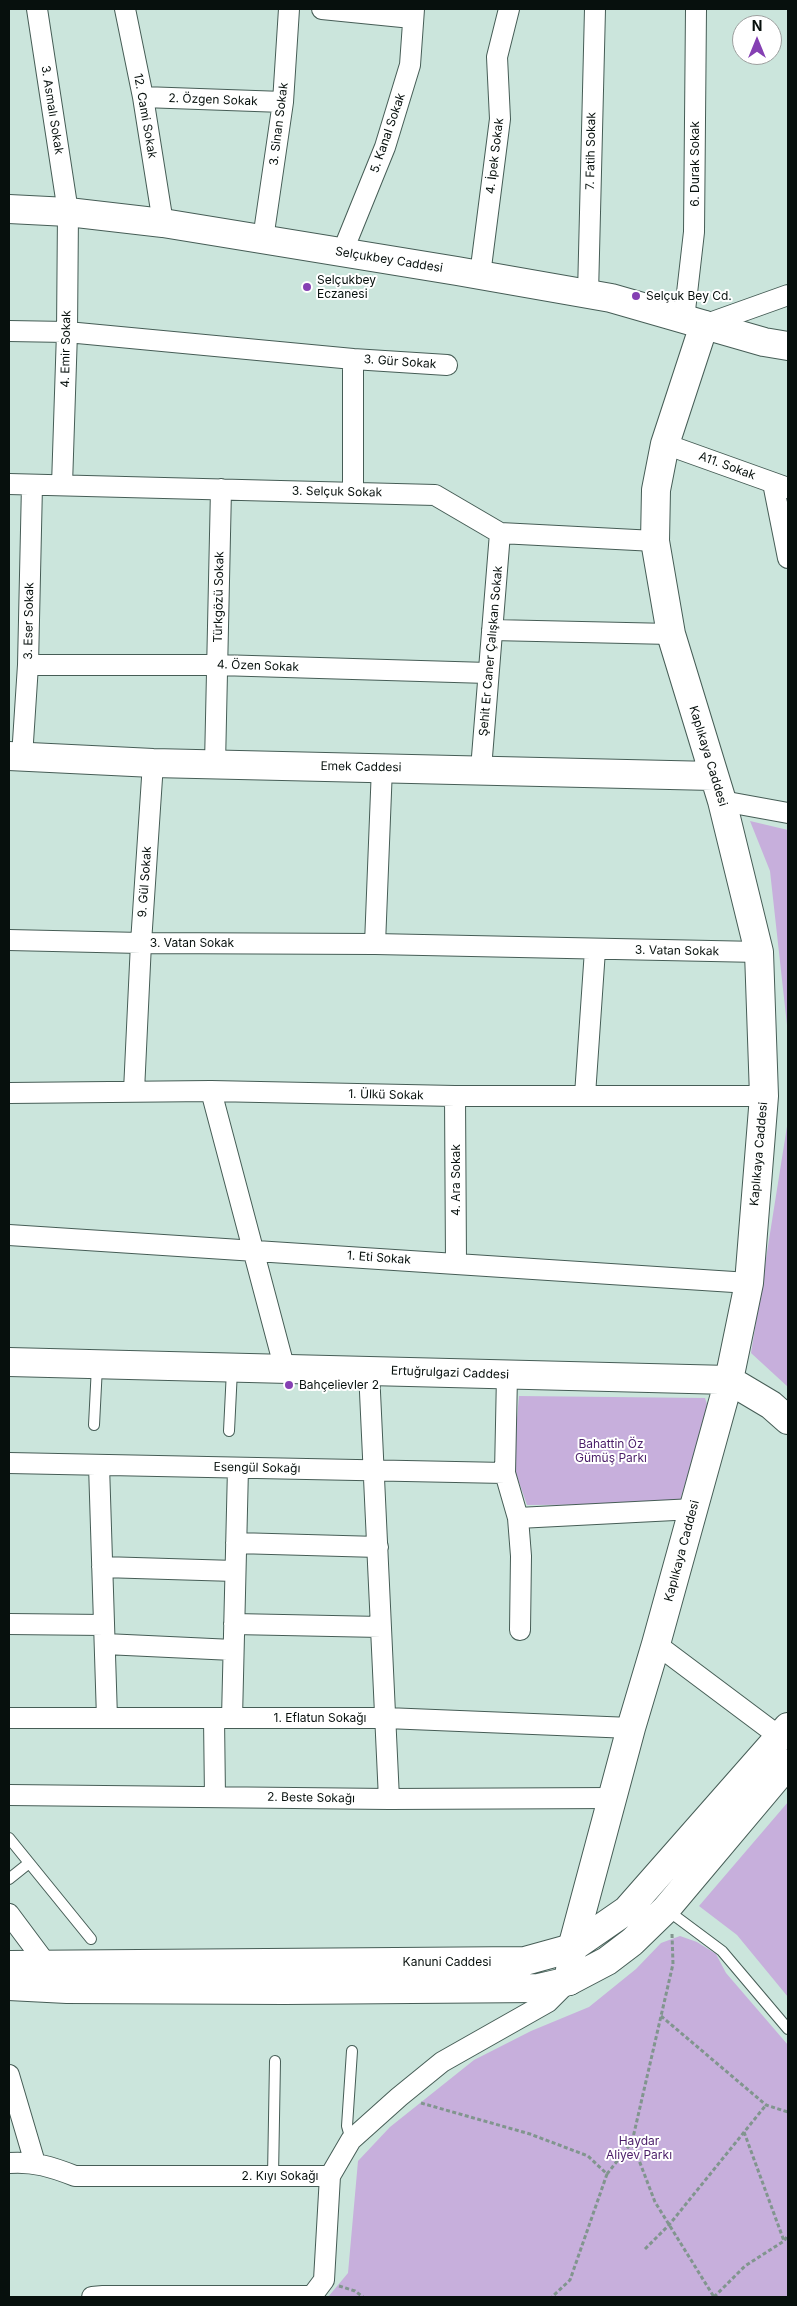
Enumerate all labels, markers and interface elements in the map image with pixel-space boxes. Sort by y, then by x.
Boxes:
north arrow [732,15,782,65]
text: N [752,17,762,34]
street label: 3. Asmalı Sokak [38,65,66,155]
street label: 12. Cami Sokak [130,72,160,160]
street label: 3. Sinan Sokak [267,82,291,166]
street label: 2. Özgen Sokak [168,91,258,109]
street label: 5. Kanal Sokak [368,91,408,175]
street label: 7. Fatih Sokak [583,112,599,190]
street label: 4. İpek Sokak [483,117,507,195]
street label: 6. Durak Sokak [688,121,702,207]
street label: Selçukbey Caddesi [334,244,444,276]
place label: Selçukbey Eczanesi [317,273,376,301]
marker: Selçukbey Eczanesi [301,281,313,293]
place label: Selçuk Bey Cd. [646,289,732,303]
marker: Selçuk Bey Cd. [630,290,642,302]
street label: 4. Emir Sokak [58,310,74,388]
street label: 3. Gür Sokak [363,352,437,372]
street label: A11. Sokak [697,449,757,483]
street label: 3. Selçuk Sokak [292,484,382,500]
street label: Türkgözü Sokak [211,551,227,643]
street label: Şehit Er Caner Çalışkan Sokak [476,565,506,737]
street label: 3. Eser Sokak [21,582,37,660]
street label: 4. Özen Sokak [217,657,299,675]
street label: Kaplıkaya Caddesi [686,704,730,808]
street label: Emek Caddesi [320,759,402,775]
street label: 9. Gül Sokak [135,846,155,918]
street label: 3. Vatan Sokak [150,936,234,950]
street label: 3. Vatan Sokak [635,943,719,959]
street label: 1. Ülkü Sokak [348,1087,424,1103]
street label: Kaplıkaya Caddesi [747,1101,771,1207]
street label: 4. Ara Sokak [449,1144,463,1216]
street label: 1. Eti Sokak [347,1249,411,1267]
street label: Ertuğrulgazi Caddesi [391,1364,509,1382]
place label: Bahçelievler 2 [299,1378,379,1392]
marker: Bahçelievler 2 [283,1379,295,1391]
park label: Bahattin Öz Gümüş Parkı [575,1437,647,1465]
street label: Esengül Sokağı [213,1460,301,1476]
street label: Kaplıkaya Caddesi [662,1499,702,1603]
street label: 1. Eflatun Sokağı [274,1711,366,1725]
street label: 2. Beste Sokağı [267,1790,355,1806]
street label: Kanuni Caddesi [403,1955,491,1969]
park label: Haydar Aliyev Parkı [606,2134,672,2162]
street label: 2. Kıyı Sokağı [242,2169,318,2183]

